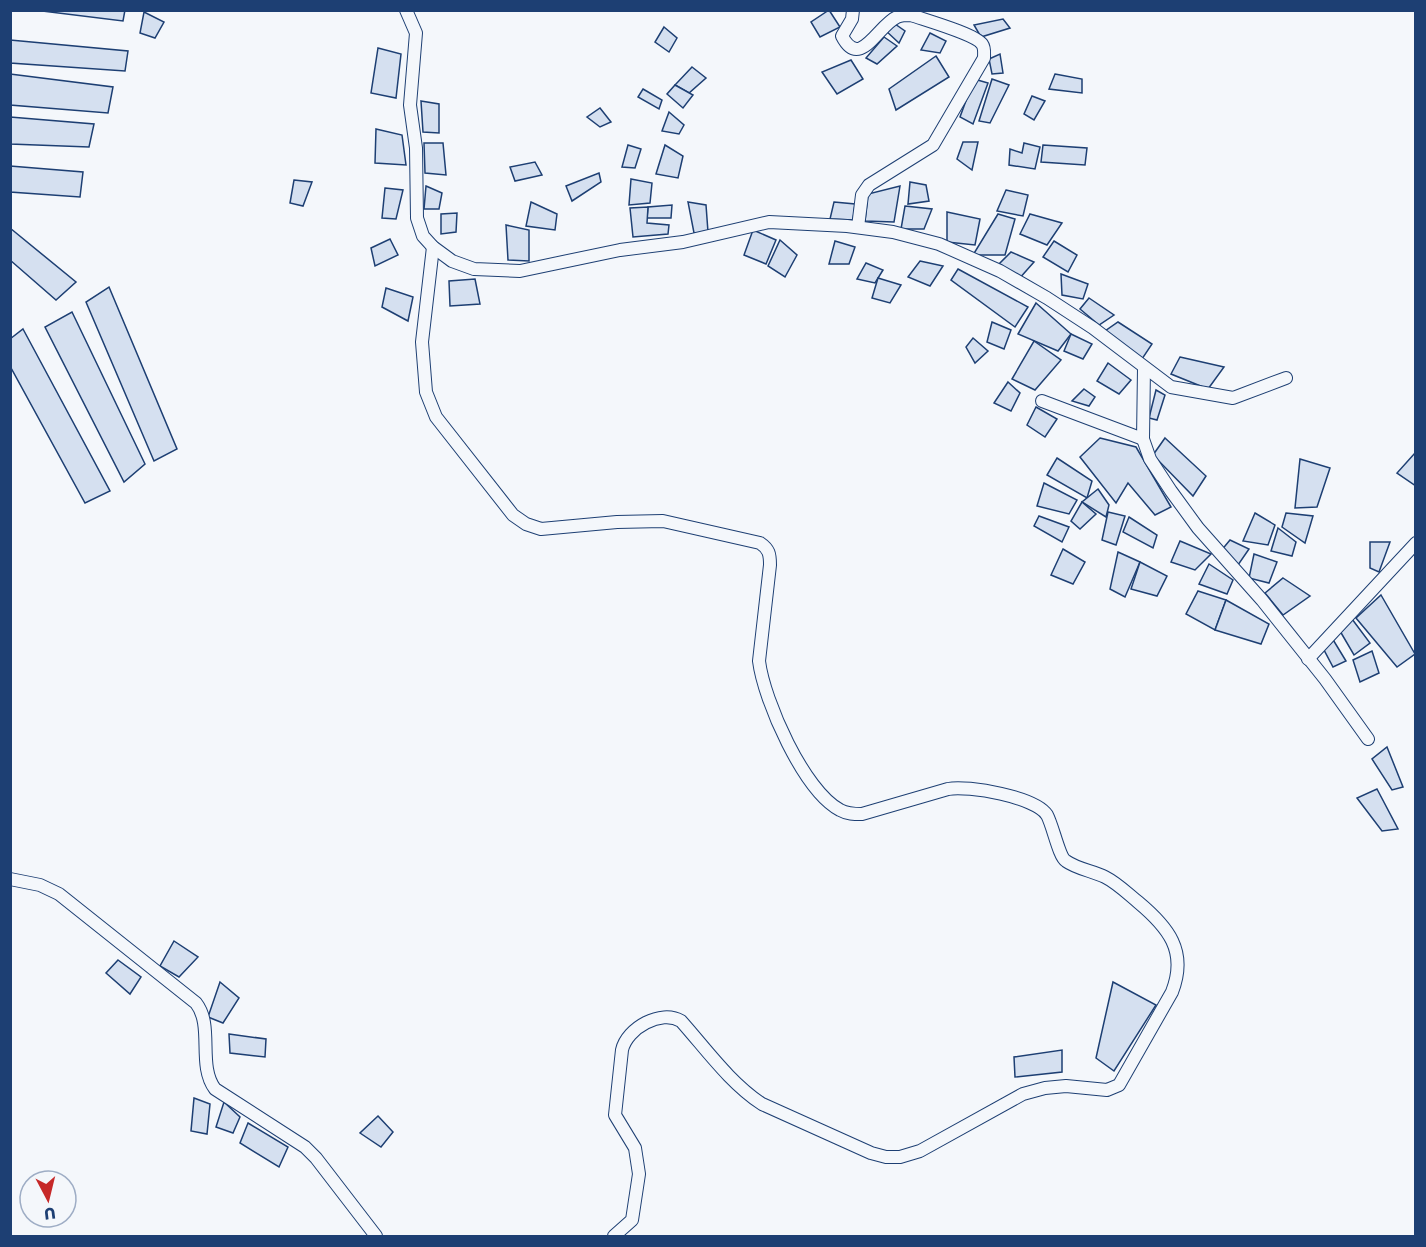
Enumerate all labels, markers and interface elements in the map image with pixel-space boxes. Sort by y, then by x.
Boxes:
north arrow [18,1169,78,1229]
text: U [43,1201,57,1225]

